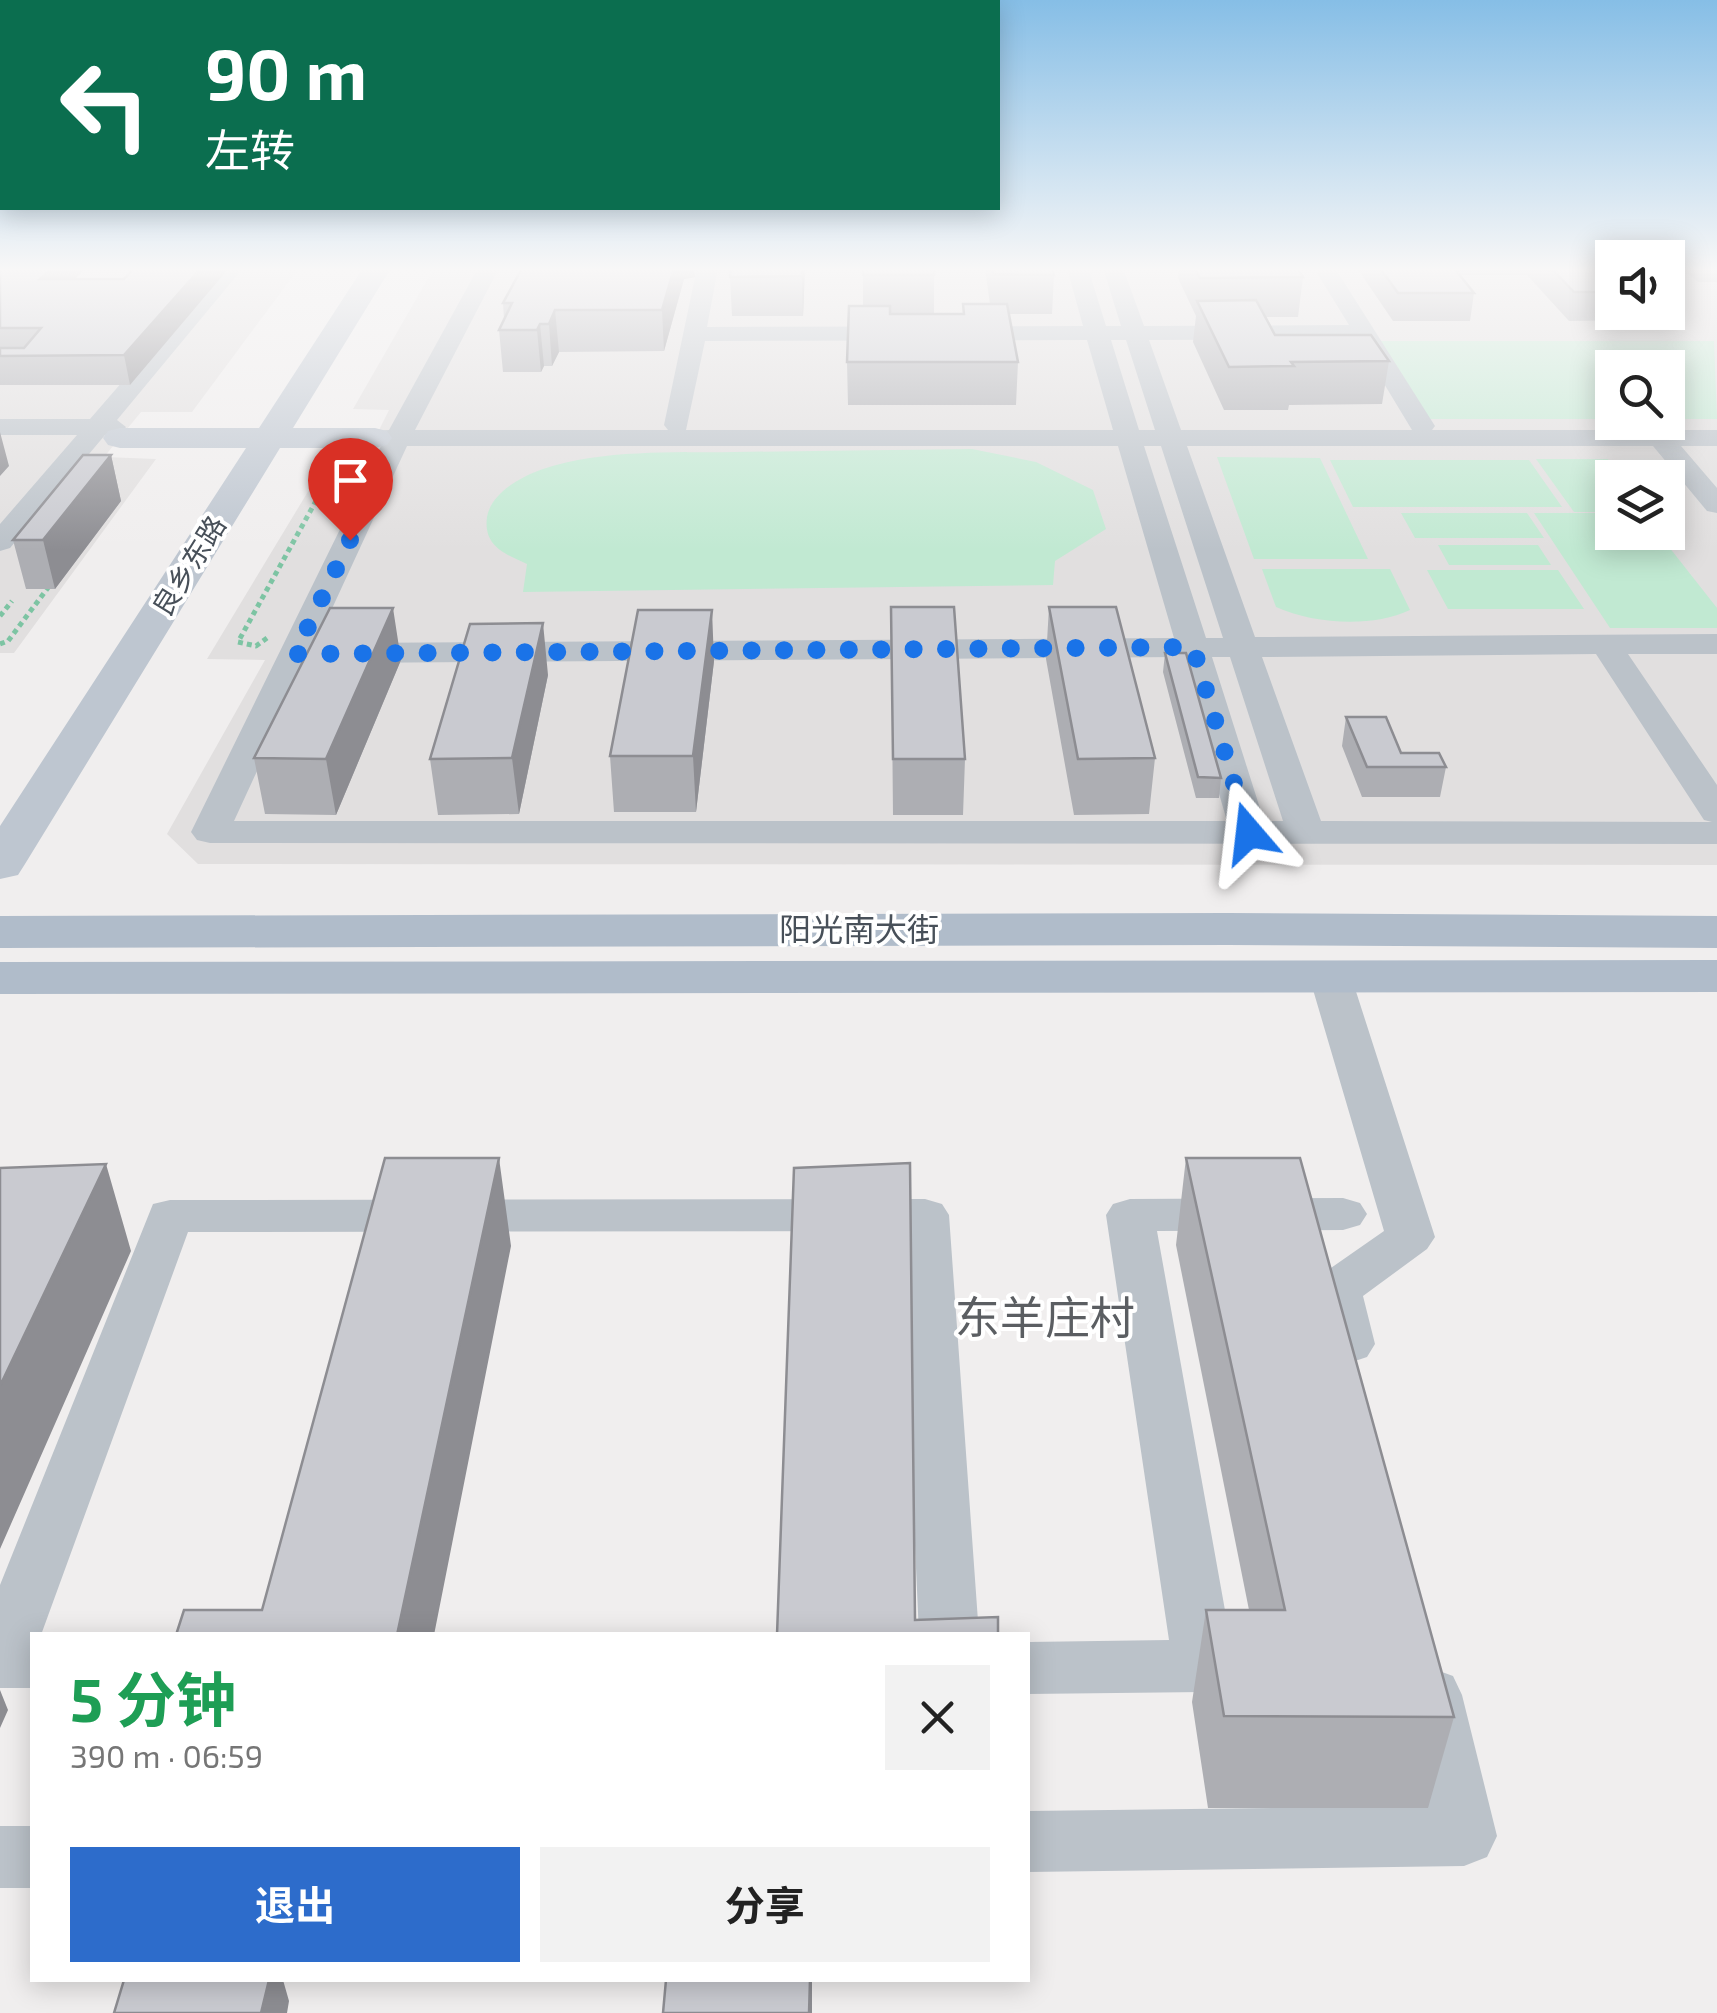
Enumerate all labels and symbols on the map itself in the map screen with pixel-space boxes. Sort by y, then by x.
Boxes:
pin [308,438,393,541]
street label: 良乡东路 [144,509,232,622]
position arrow [1197,781,1301,885]
street label: 阳光南大街 [779,909,939,947]
district label: 东羊庄村 [955,1289,1135,1343]

